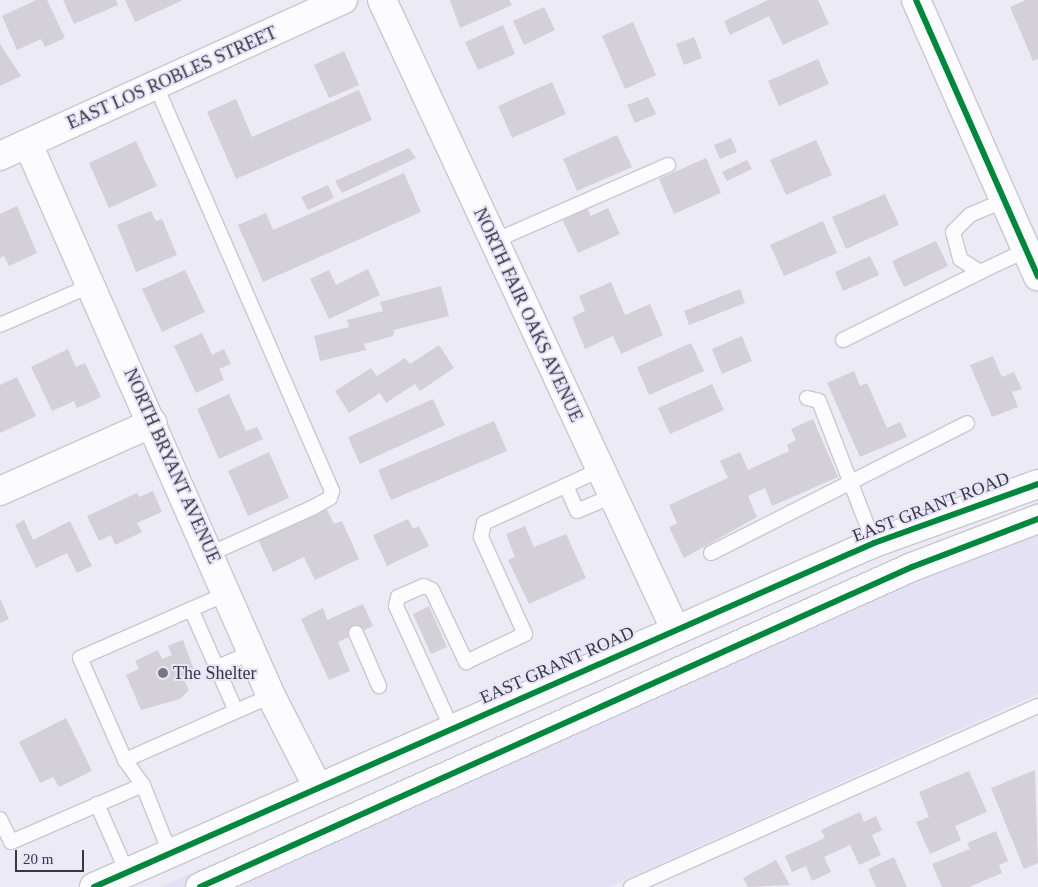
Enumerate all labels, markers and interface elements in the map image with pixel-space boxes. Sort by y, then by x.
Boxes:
street label: EAST LOS ROBLES STREET [64,22,280,134]
street label: NORTH FAIR OAKS AVENUE [469,204,587,426]
street label: NORTH BRYANT AVENUE [119,364,225,568]
street label: EAST GRANT ROAD [849,467,1013,547]
street label: EAST GRANT ROAD [476,621,638,709]
place label: The Shelter [173,662,256,684]
marker: The Shelter [157,667,169,679]
scale bar [18,840,86,872]
text: 20 m [23,851,53,867]

